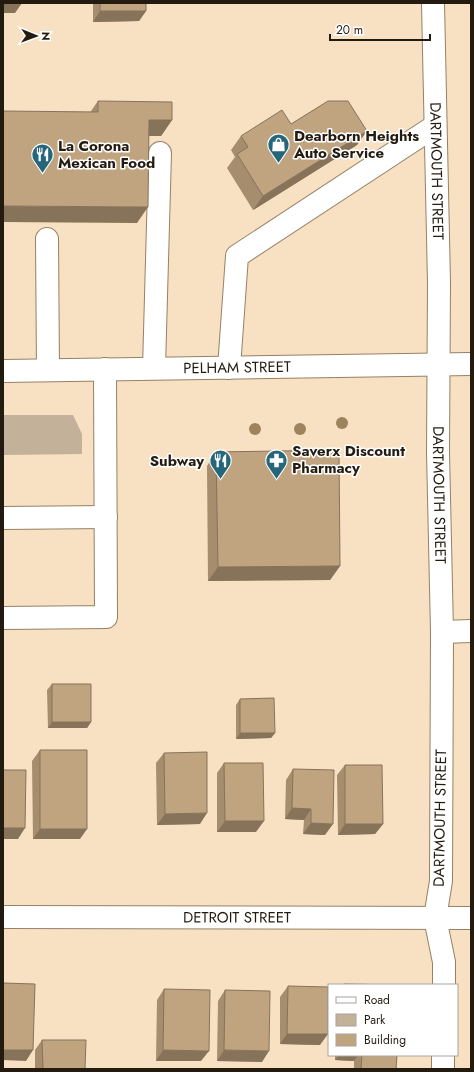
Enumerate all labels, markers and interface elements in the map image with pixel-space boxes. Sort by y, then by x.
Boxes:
north arrow [16,16,56,56]
scale bar [330,16,430,42]
text: 20 m [336,21,363,39]
text: N [38,32,54,41]
street label: DARTMOUTH STREET [424,102,449,240]
place label: Dearborn Heights Auto Service [293,125,419,164]
shop icon: Dearborn Heights Auto Service [266,132,292,165]
place label: La Corona Mexican Food [58,135,155,174]
restaurant icon: La Corona Mexican Food [29,142,55,175]
street label: PELHAM STREET [183,356,291,379]
street label: DARTMOUTH STREET [427,426,451,564]
place label: Saverx Discount Pharmacy [292,440,405,479]
pharmacy icon: Saverx Discount Pharmacy [263,447,289,480]
restaurant icon: Subway [207,448,233,481]
place label: Subway [150,450,204,472]
street label: DARTMOUTH STREET [428,749,452,887]
street label: DETROIT STREET [183,906,291,929]
legend [328,984,458,1056]
text: Road [364,991,390,1009]
text: Park [364,1011,386,1029]
text: Building [364,1031,406,1049]

